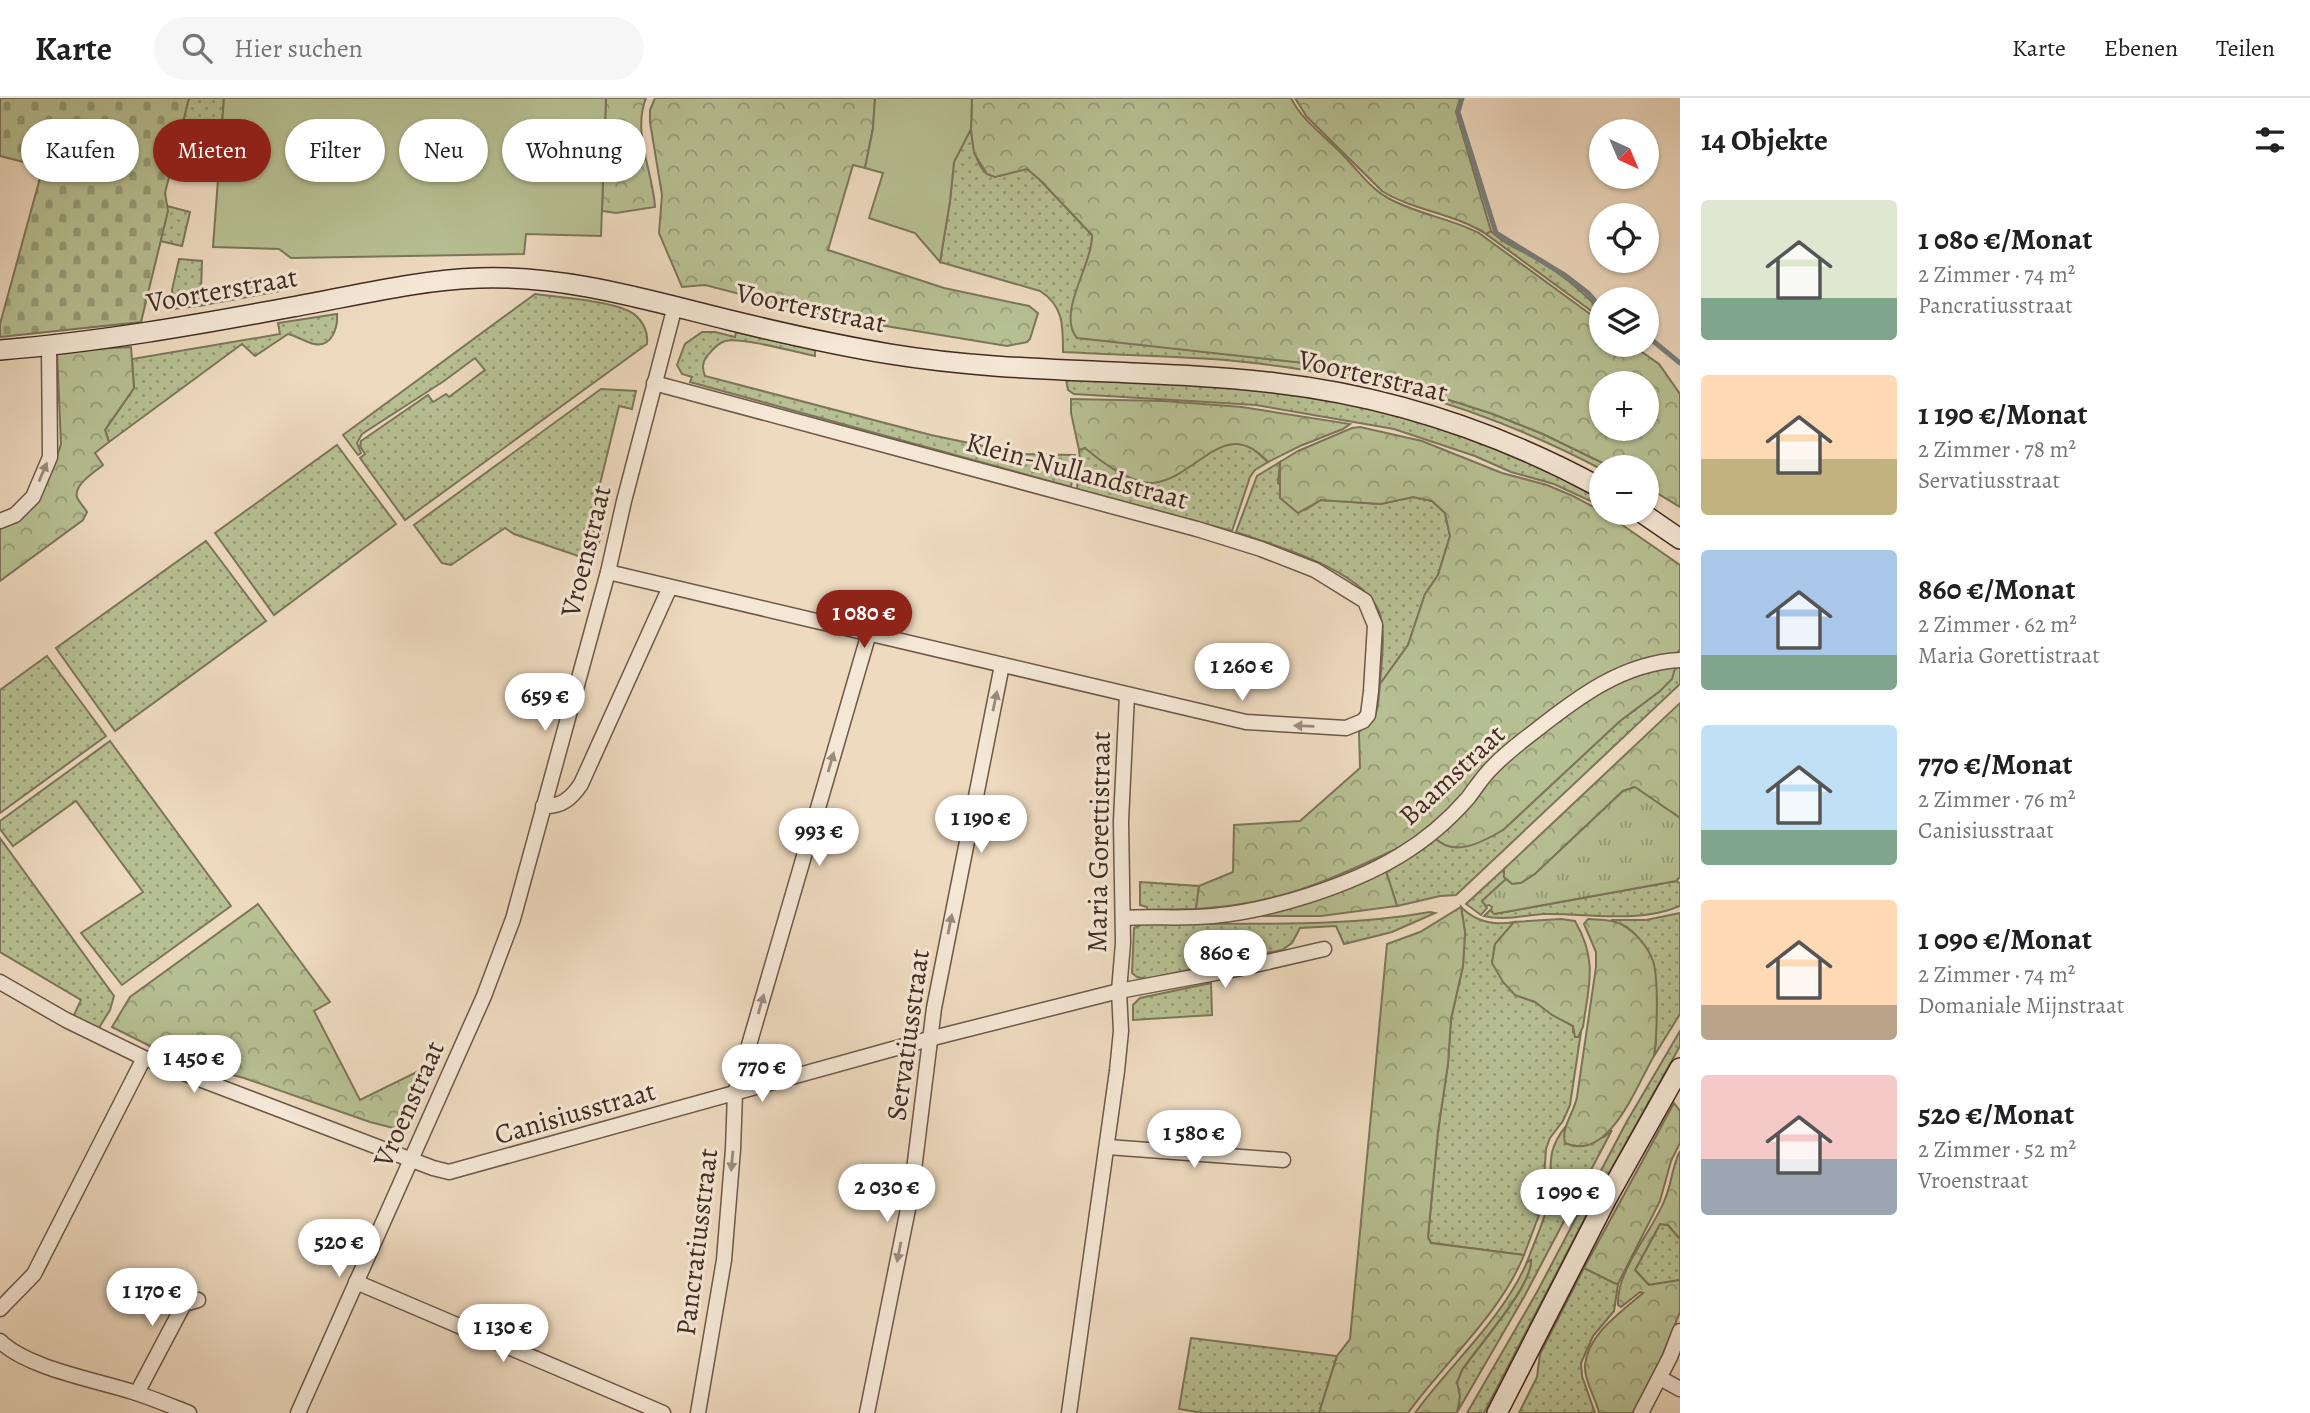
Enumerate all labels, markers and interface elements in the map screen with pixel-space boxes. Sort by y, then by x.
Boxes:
search box [154,17,644,80]
text: Karte [35,26,112,71]
icon: search [178,29,216,67]
text: Hier suchen [234,31,363,66]
text: Karte [2012,32,2066,64]
text: Ebenen [2104,32,2178,64]
text: Teilen [2216,32,2275,64]
chip: Kaufen [21,119,139,182]
chip: Mieten [153,119,271,182]
chip: Filter [285,119,385,182]
chip: Neu [399,119,488,182]
chip: Wohnung [502,119,646,182]
north arrow [1589,119,1659,189]
map controls [1589,119,1659,525]
text: 14 Objekte [1701,120,1828,160]
icon: filters [2251,121,2289,159]
button: locate [1589,203,1659,273]
text: 1 080 €/Monat [1918,219,2092,259]
icon: home [1757,228,1841,312]
street label: Voorterstraat [143,258,300,322]
text: 2 Zimmer · 74 m² [1918,259,2075,290]
street label: Voorterstraat [732,273,889,342]
button: layers [1589,287,1659,357]
text: Pancratiusstraat [1918,290,2073,321]
street label: Voorterstraat [1294,340,1452,412]
button: + [1589,371,1659,441]
text: 1 190 €/Monat [1918,394,2088,434]
icon: home [1757,403,1841,487]
street label: Klein-Nullandstraat [962,423,1192,519]
text: 2 Zimmer · 78 m² [1918,434,2076,465]
button: − [1589,455,1659,525]
one-way arrow [38,462,49,483]
text: Servatiusstraat [1918,465,2060,496]
street label: Vroenstraat [551,481,621,622]
text: 860 €/Monat [1918,569,2075,609]
icon: home [1757,578,1841,662]
pin: 1 080 € [799,590,929,650]
text: 1 080 € [832,597,896,628]
text: 2 Zimmer · 62 m² [1918,609,2077,640]
text: Maria Gorettistraat [1918,640,2100,671]
pin: 1 260 € [1177,644,1307,703]
text: 1 260 € [1211,650,1273,681]
pin: 659 € [496,674,594,733]
text: 659 € [521,680,569,711]
one-way arrow [990,690,1001,712]
street label: Baamstraat [1391,716,1513,834]
one-way arrow [1293,720,1315,731]
street label: Maria Gorettistraat [1078,731,1120,953]
text: 770 €/Monat [1918,744,2073,784]
one-way arrow [827,751,837,772]
icon: home [1757,753,1841,837]
text: 2 Zimmer · 76 m² [1918,784,2076,815]
pin: 1 190 € [916,796,1046,855]
text: 1 190 € [951,802,1011,833]
pin: 993 € [770,808,868,868]
text: 993 € [795,815,843,846]
text: Canisiusstraat [1918,815,2054,846]
one-way arrow [945,913,956,935]
text: 1 090 €/Monat [1918,919,2092,959]
icon: home [1757,928,1841,1012]
pin: 860 € [1176,930,1274,990]
text: 860 € [1200,937,1250,968]
street label: Servatiusstraat [877,947,939,1123]
text: 2 Zimmer · 74 m² [1918,959,2075,990]
text: Domaniale Mijnstraat [1918,990,2124,1021]
one-way arrow [756,993,767,1015]
pin: 1 450 € [129,1035,259,1095]
street label: Vroenstraat [364,1035,454,1174]
text: 1 450 € [163,1042,225,1073]
pin: 770 € [713,1044,811,1104]
text: 770 € [738,1051,786,1082]
street label: Canisiusstraat [490,1072,660,1154]
text: 520 €/Monat [1918,1094,2074,1134]
icon: home [1757,1103,1841,1187]
pin: 1 580 € [1129,1110,1259,1170]
text: 1 580 € [1163,1117,1225,1148]
text: 2 Zimmer · 52 m² [1918,1134,2076,1165]
street label: Pancratiusstraat [667,1146,727,1338]
one-way arrow [726,1151,737,1173]
pin: 2 030 € [822,1164,952,1224]
text: Vroenstraat [1918,1165,2029,1196]
pin: 1 090 € [1503,1170,1633,1229]
text: 2 030 € [854,1171,920,1202]
text: 1 090 € [1536,1176,1600,1207]
pin: 520 € [290,1220,388,1279]
text: 520 € [314,1226,364,1257]
one-way arrow [894,1241,905,1263]
pin: 1 170 € [87,1268,217,1328]
text: 1 170 € [122,1275,182,1306]
pin: 1 130 € [438,1304,568,1364]
text: 1 130 € [473,1311,533,1342]

